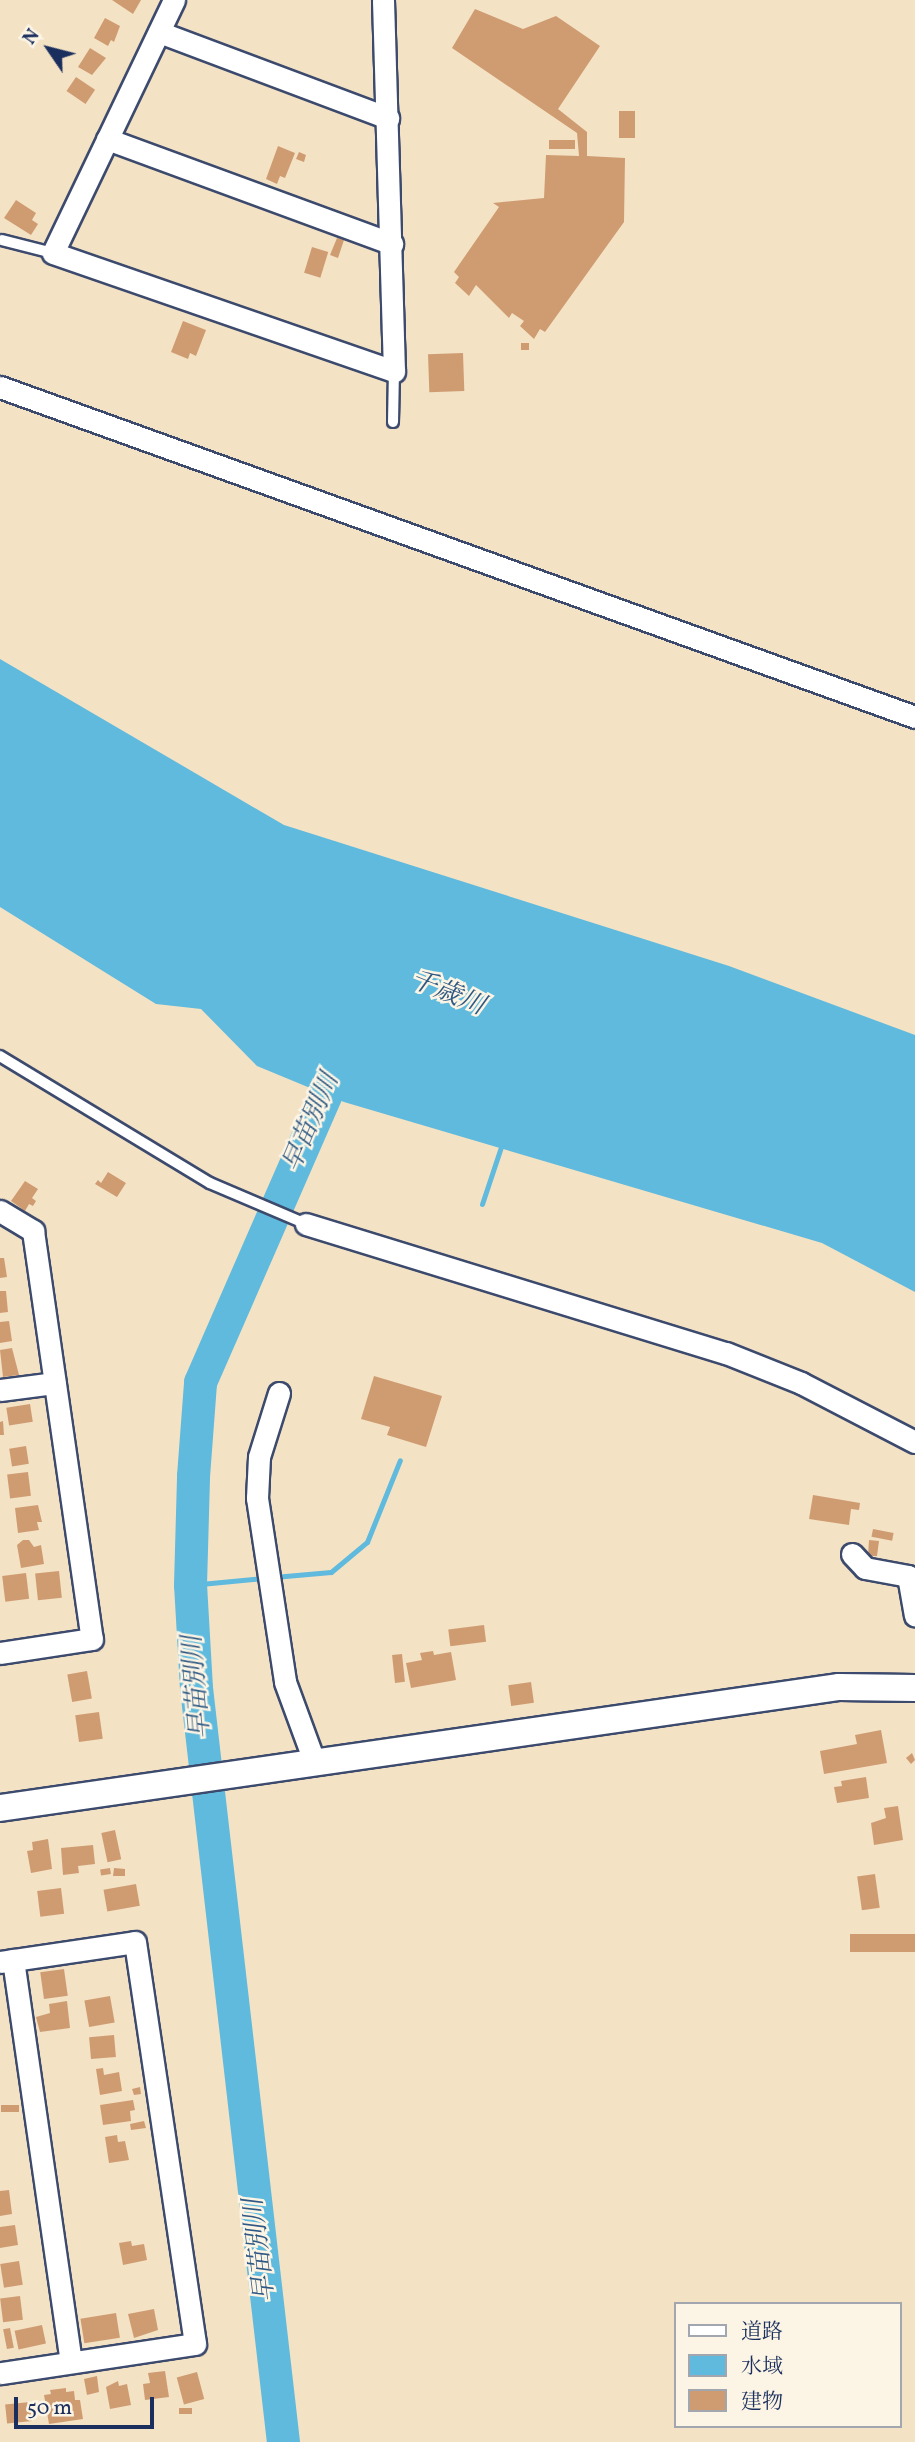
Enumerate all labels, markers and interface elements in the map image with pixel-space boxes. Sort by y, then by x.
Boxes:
north arrow [14,14,84,84]
text: N [17,24,46,50]
water label: 千歳川 [405,965,489,1023]
water label: 早苗別川 [277,1069,347,1177]
water label: 早苗別川 [178,1634,218,1740]
water label: 早苗別川 [239,2196,283,2304]
legend [674,2302,901,2428]
text: 道路 [741,2318,783,2347]
text: 水域 [741,2353,783,2382]
scale bar [18,2382,158,2426]
text: 建物 [741,2388,783,2417]
text: 50 m [27,2394,72,2423]

